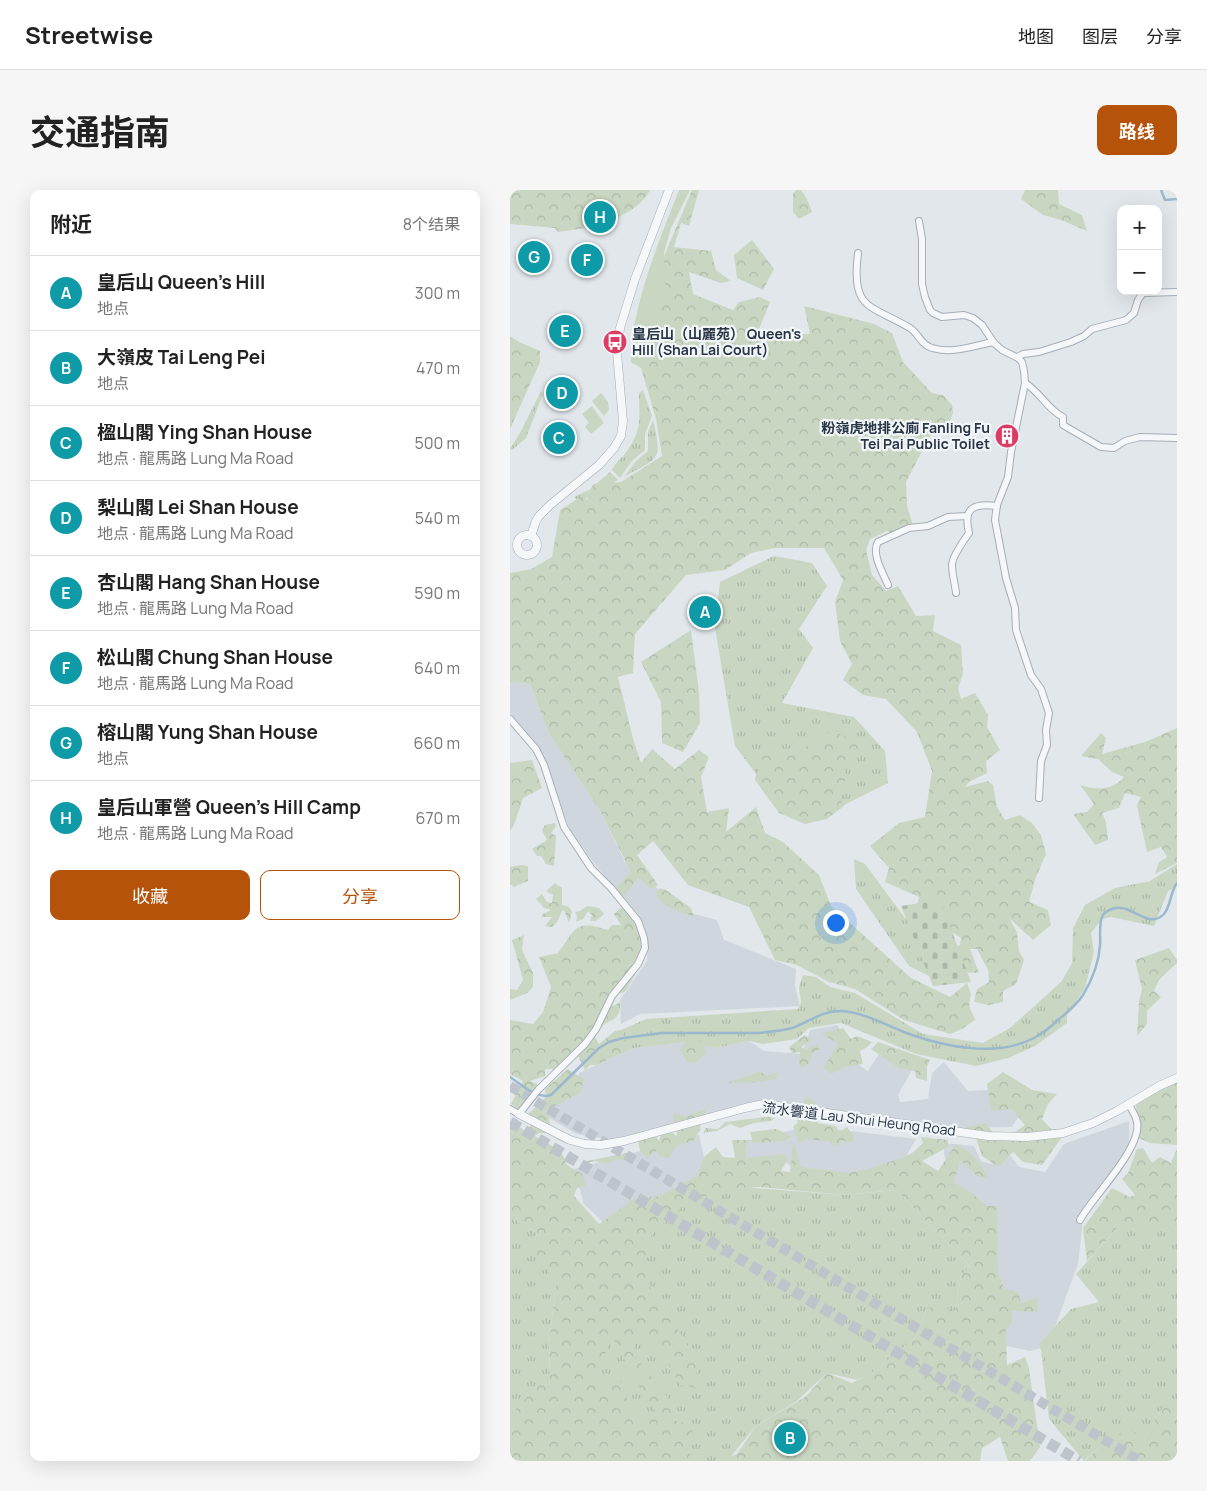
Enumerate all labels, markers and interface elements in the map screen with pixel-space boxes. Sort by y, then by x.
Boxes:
text: Streetwise [25,18,153,51]
text: 地图 [1018,24,1054,48]
text: 图层 [1082,24,1118,48]
text: 分享 [1146,24,1182,48]
button: 路线 [1097,105,1177,155]
text: 交通指南 [30,108,170,156]
pin: H [584,198,616,236]
map controls [1117,205,1162,295]
button: + [1117,205,1162,250]
text: 附近 [50,210,92,238]
text: 8个结果 [403,213,460,235]
pin: G [518,238,550,276]
pin: F [571,241,603,279]
button: − [1117,250,1162,295]
text: 皇后山 Queen's Hill [97,269,265,295]
text: A [61,282,71,304]
text: 300 m [415,282,460,304]
text: 地点 [97,297,129,319]
pin: E [549,312,581,350]
place label: 皇后山（山麗苑） Queen's Hill (Shan Lai Court) [632,324,801,359]
bus stop icon: 皇后山（山麗苑） Queen's Hill (Shan Lai Court) [602,329,628,355]
text: 大嶺皮 Tai Leng Pei [97,344,266,370]
text: B [61,357,71,379]
text: 470 m [416,357,460,379]
text: 地点 [97,372,129,394]
pin: D [546,374,578,412]
place label: 粉嶺虎地排公廁 Fanling Fu Tei Pai Public Toilet [821,418,990,453]
text: 楹山閣 Ying Shan House [97,419,312,445]
pin: C [543,419,575,457]
building icon: 粉嶺虎地排公廁 Fanling Fu Tei Pai Public Toilet [994,423,1020,449]
text: C [60,432,72,454]
text: 500 m [414,432,460,454]
text: 地点 · 龍馬路 Lung Ma Road [97,447,294,469]
text: 梨山閣 Lei Shan House [97,494,299,520]
text: D [60,507,72,529]
text: 540 m [415,507,460,529]
text: 地点 · 龍馬路 Lung Ma Road [97,522,294,544]
text: 杏山閣 Hang Shan House [97,569,320,595]
text: E [61,582,71,604]
text: 590 m [414,582,460,604]
pin: A [689,593,721,631]
text: 地点 · 龍馬路 Lung Ma Road [97,597,294,619]
text: 松山閣 Chung Shan House [97,644,333,670]
text: F [62,657,70,679]
text: 640 m [414,657,460,679]
text: 地点 · 龍馬路 Lung Ma Road [97,672,294,694]
text: 榕山閣 Yung Shan House [97,719,318,745]
text: G [60,732,72,754]
text: 660 m [414,732,460,754]
text: 地点 [97,747,129,769]
text: 皇后山軍營 Queen's Hill Camp [97,794,361,820]
text: H [60,807,72,829]
text: 670 m [416,807,460,829]
text: 地点 · 龍馬路 Lung Ma Road [97,822,294,844]
button: 收藏 [50,870,250,920]
button: 分享 [260,870,460,920]
your location [823,910,849,936]
street label: 流水響道 Lau Shui Heung Road [761,1097,957,1140]
pin: B [774,1419,806,1457]

